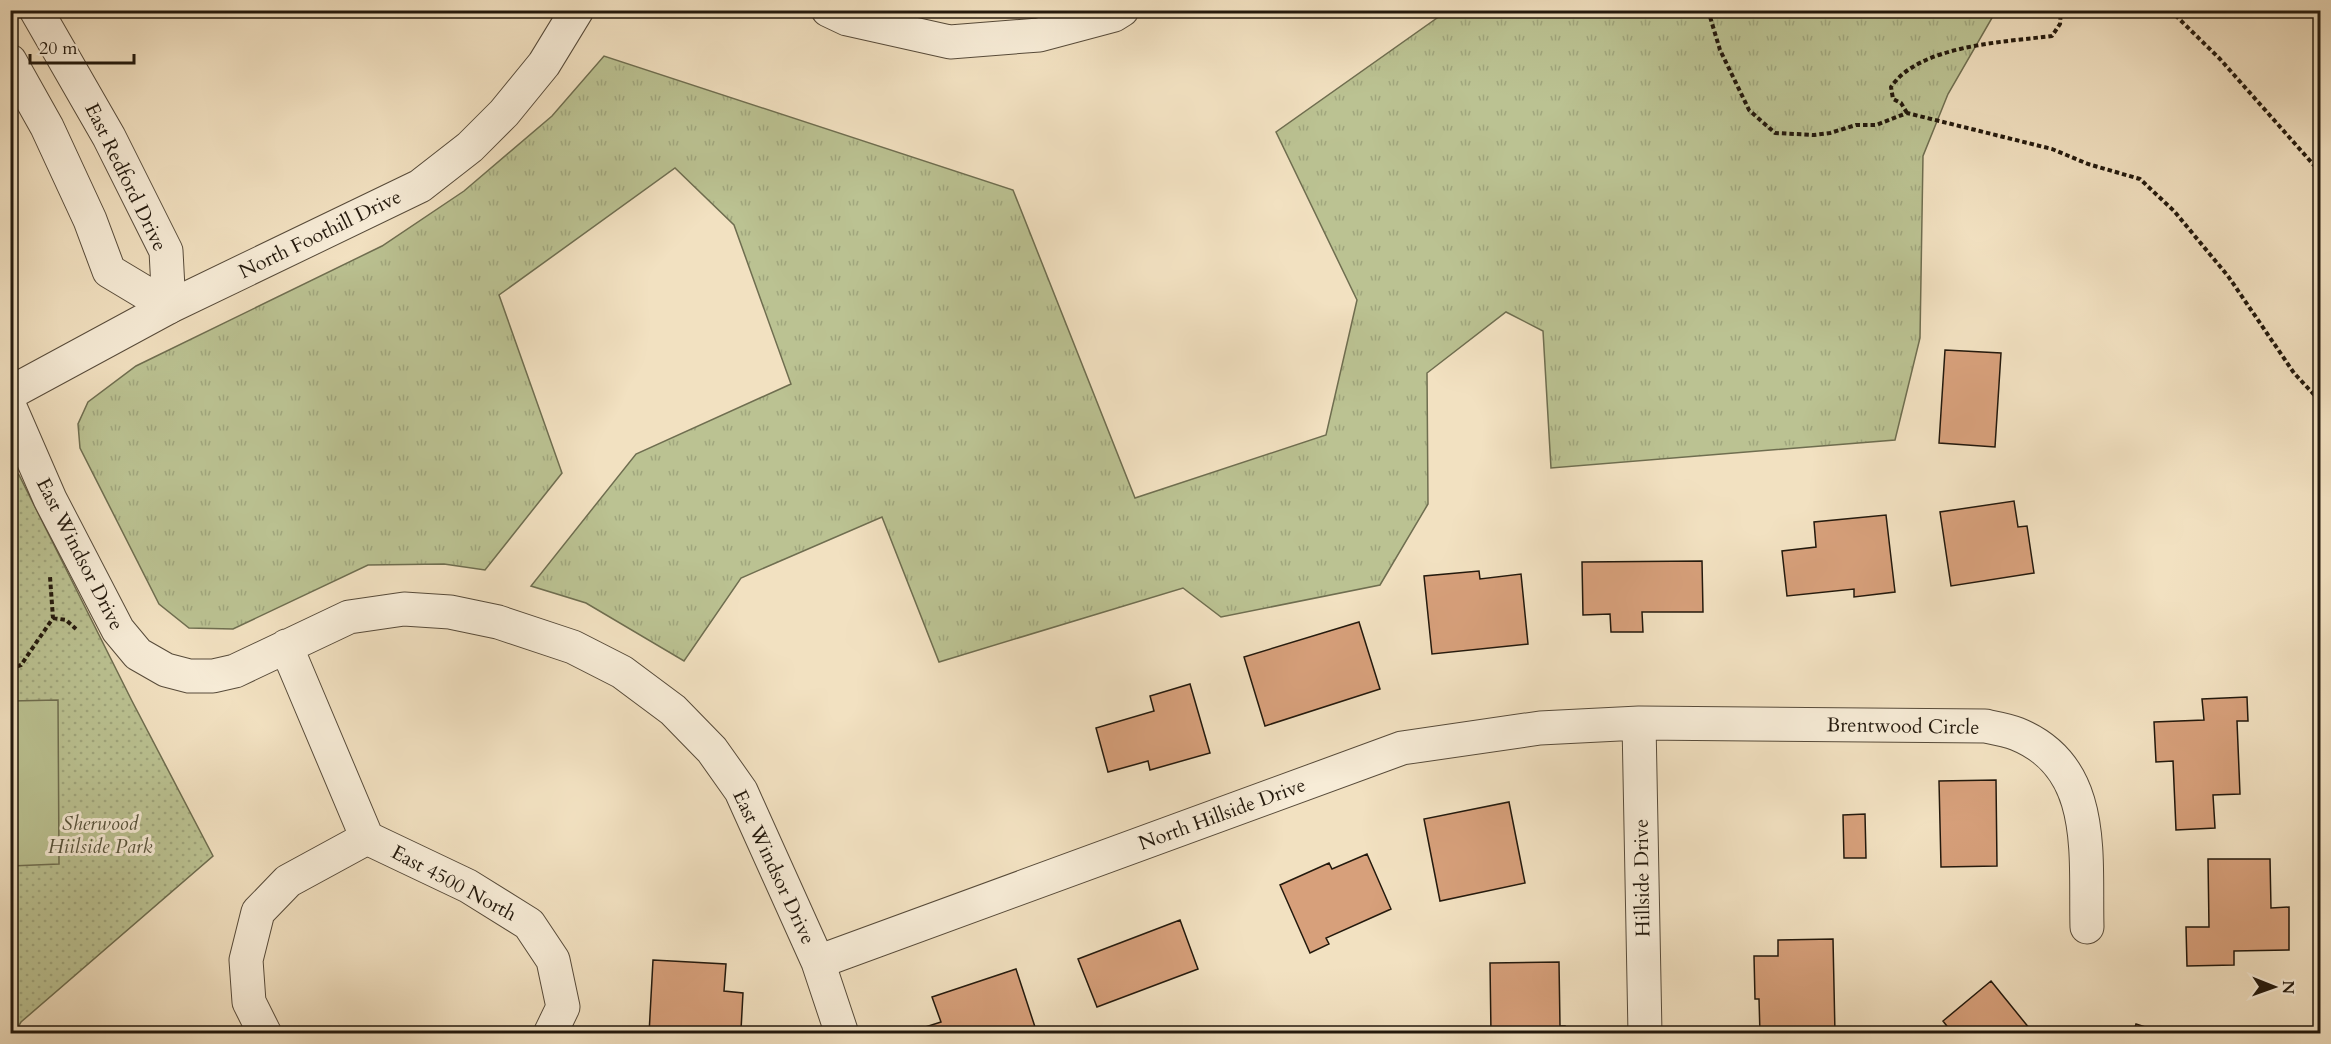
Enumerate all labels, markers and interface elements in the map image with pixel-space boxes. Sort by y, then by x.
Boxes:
scale bar [30,27,134,65]
text: 20 m [39,36,78,61]
street label: East Redford Drive [78,98,174,256]
street label: North Foothill Drive [234,183,406,285]
street label: East Windsor Drive [30,473,130,635]
street label: Brentwood Circle [1826,711,1980,741]
street label: North Hillside Drive [1135,771,1309,857]
street label: East Windsor Drive [726,785,822,949]
park label: Sherwood Hiilside Park [48,810,152,860]
street label: Hillside Drive [1627,819,1657,937]
street label: East 4500 North [387,839,521,927]
north arrow [2244,957,2304,1017]
text: N [2277,980,2299,994]

